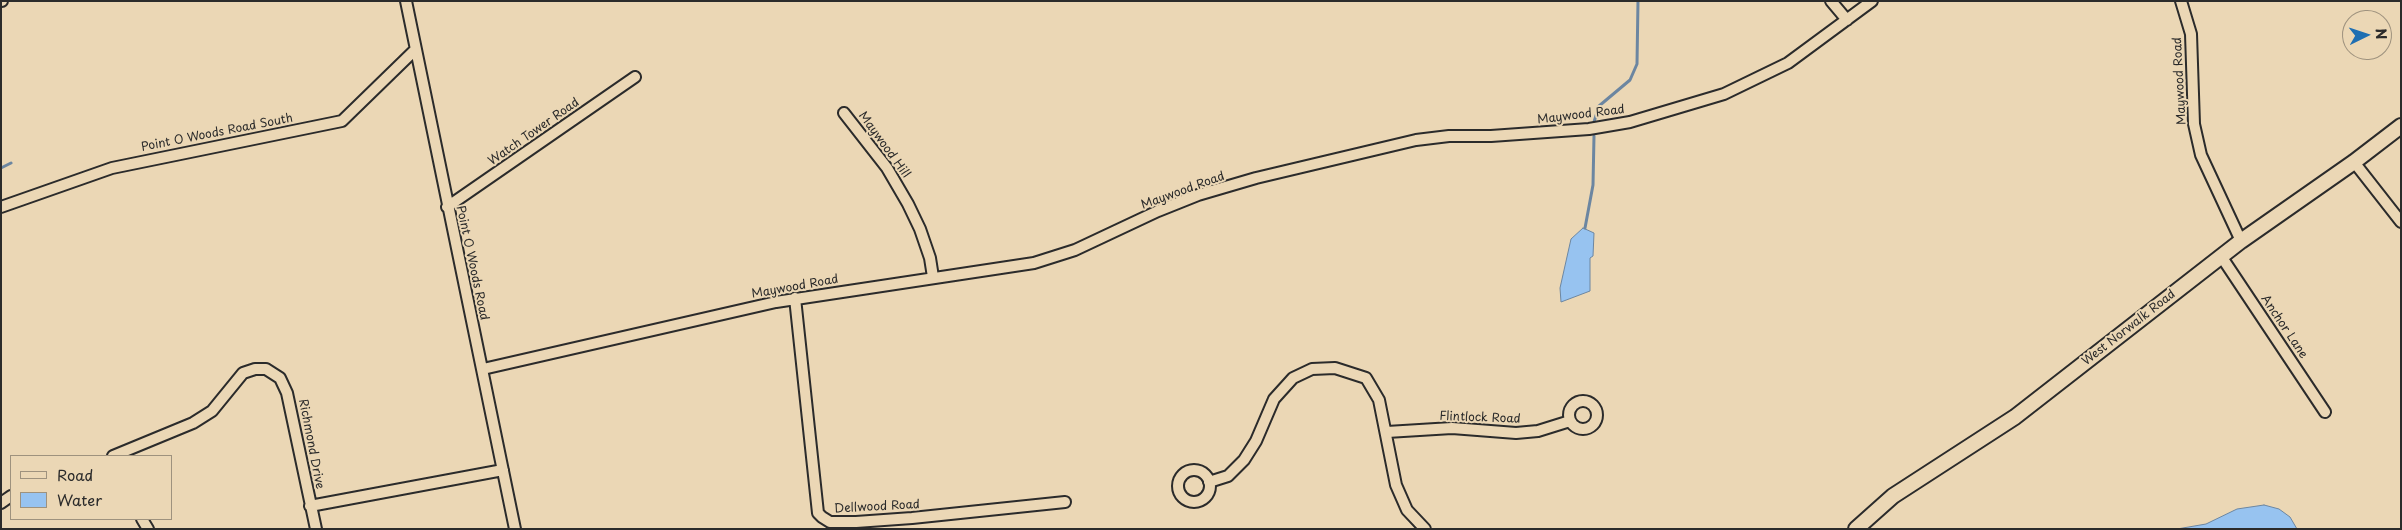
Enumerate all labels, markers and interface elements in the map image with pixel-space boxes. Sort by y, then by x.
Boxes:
north arrow [2342,10,2392,60]
text: N [2371,28,2392,40]
street label: Maywood Road [2171,37,2189,125]
street label: Watch Tower Road [486,95,582,169]
street label: Maywood Road [1537,103,1625,127]
street label: Maywood Hill [855,109,913,181]
street label: Point O Woods Road South [140,111,294,155]
street label: Maywood Road [1139,169,1227,213]
street label: Point O Woods Road [453,204,491,322]
street label: Maywood Road [751,272,839,302]
street label: West Norwalk Road [2079,287,2179,369]
street label: Anchor Lane [2257,292,2311,362]
street label: Richmond Drive [295,398,327,490]
street label: Flintlock Road [1439,409,1521,427]
legend [10,455,172,520]
text: Road [57,463,93,486]
text: Water [57,488,102,511]
street label: Dellwood Road [834,498,920,516]

